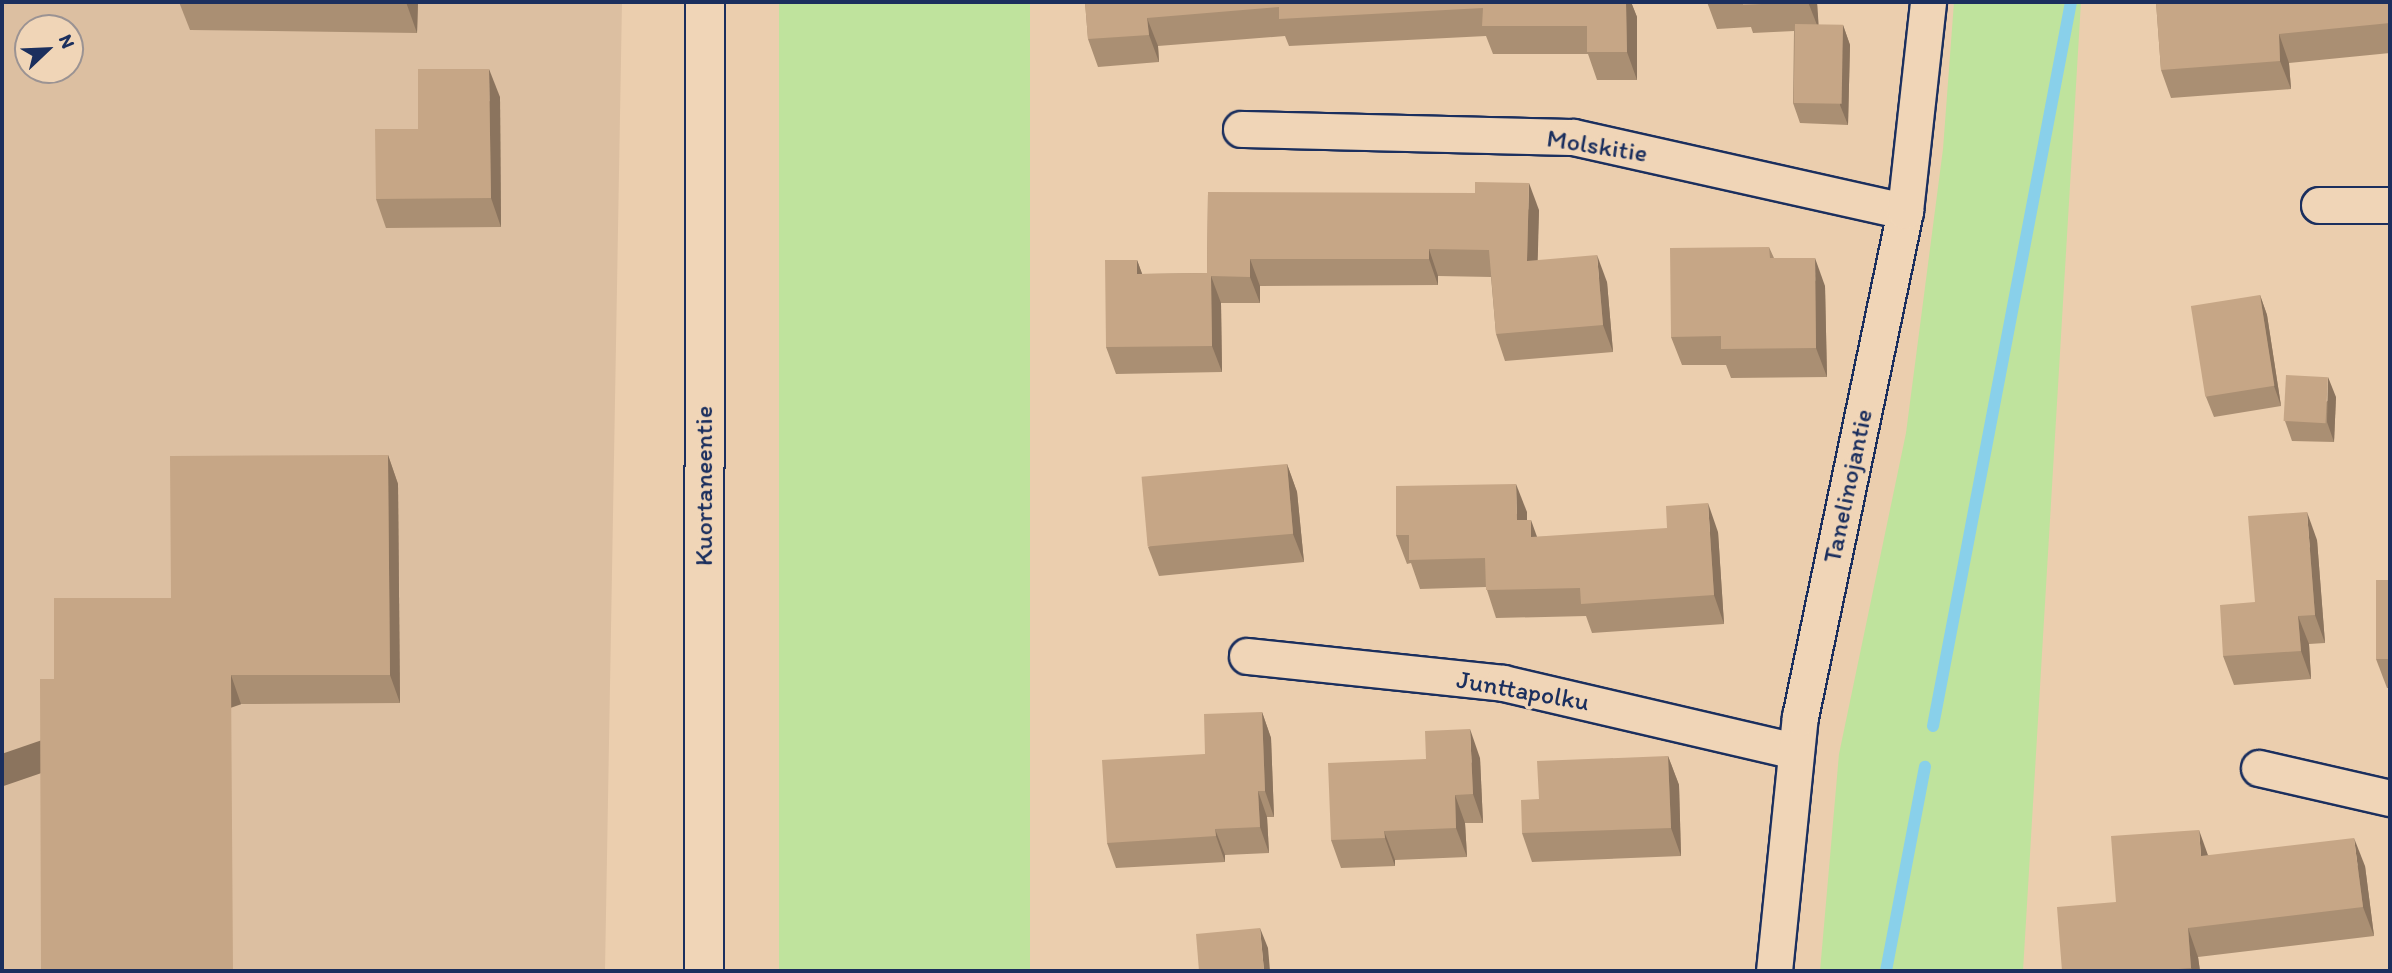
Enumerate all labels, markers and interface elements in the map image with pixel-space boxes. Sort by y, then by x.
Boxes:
north arrow [14,14,84,84]
text: N [54,31,80,52]
street label: Molskitie [1544,123,1650,169]
street label: Kuortaneentie [688,406,720,566]
street label: Tanelinojantie [1816,406,1880,566]
street label: Junttapolku [1454,664,1592,718]

